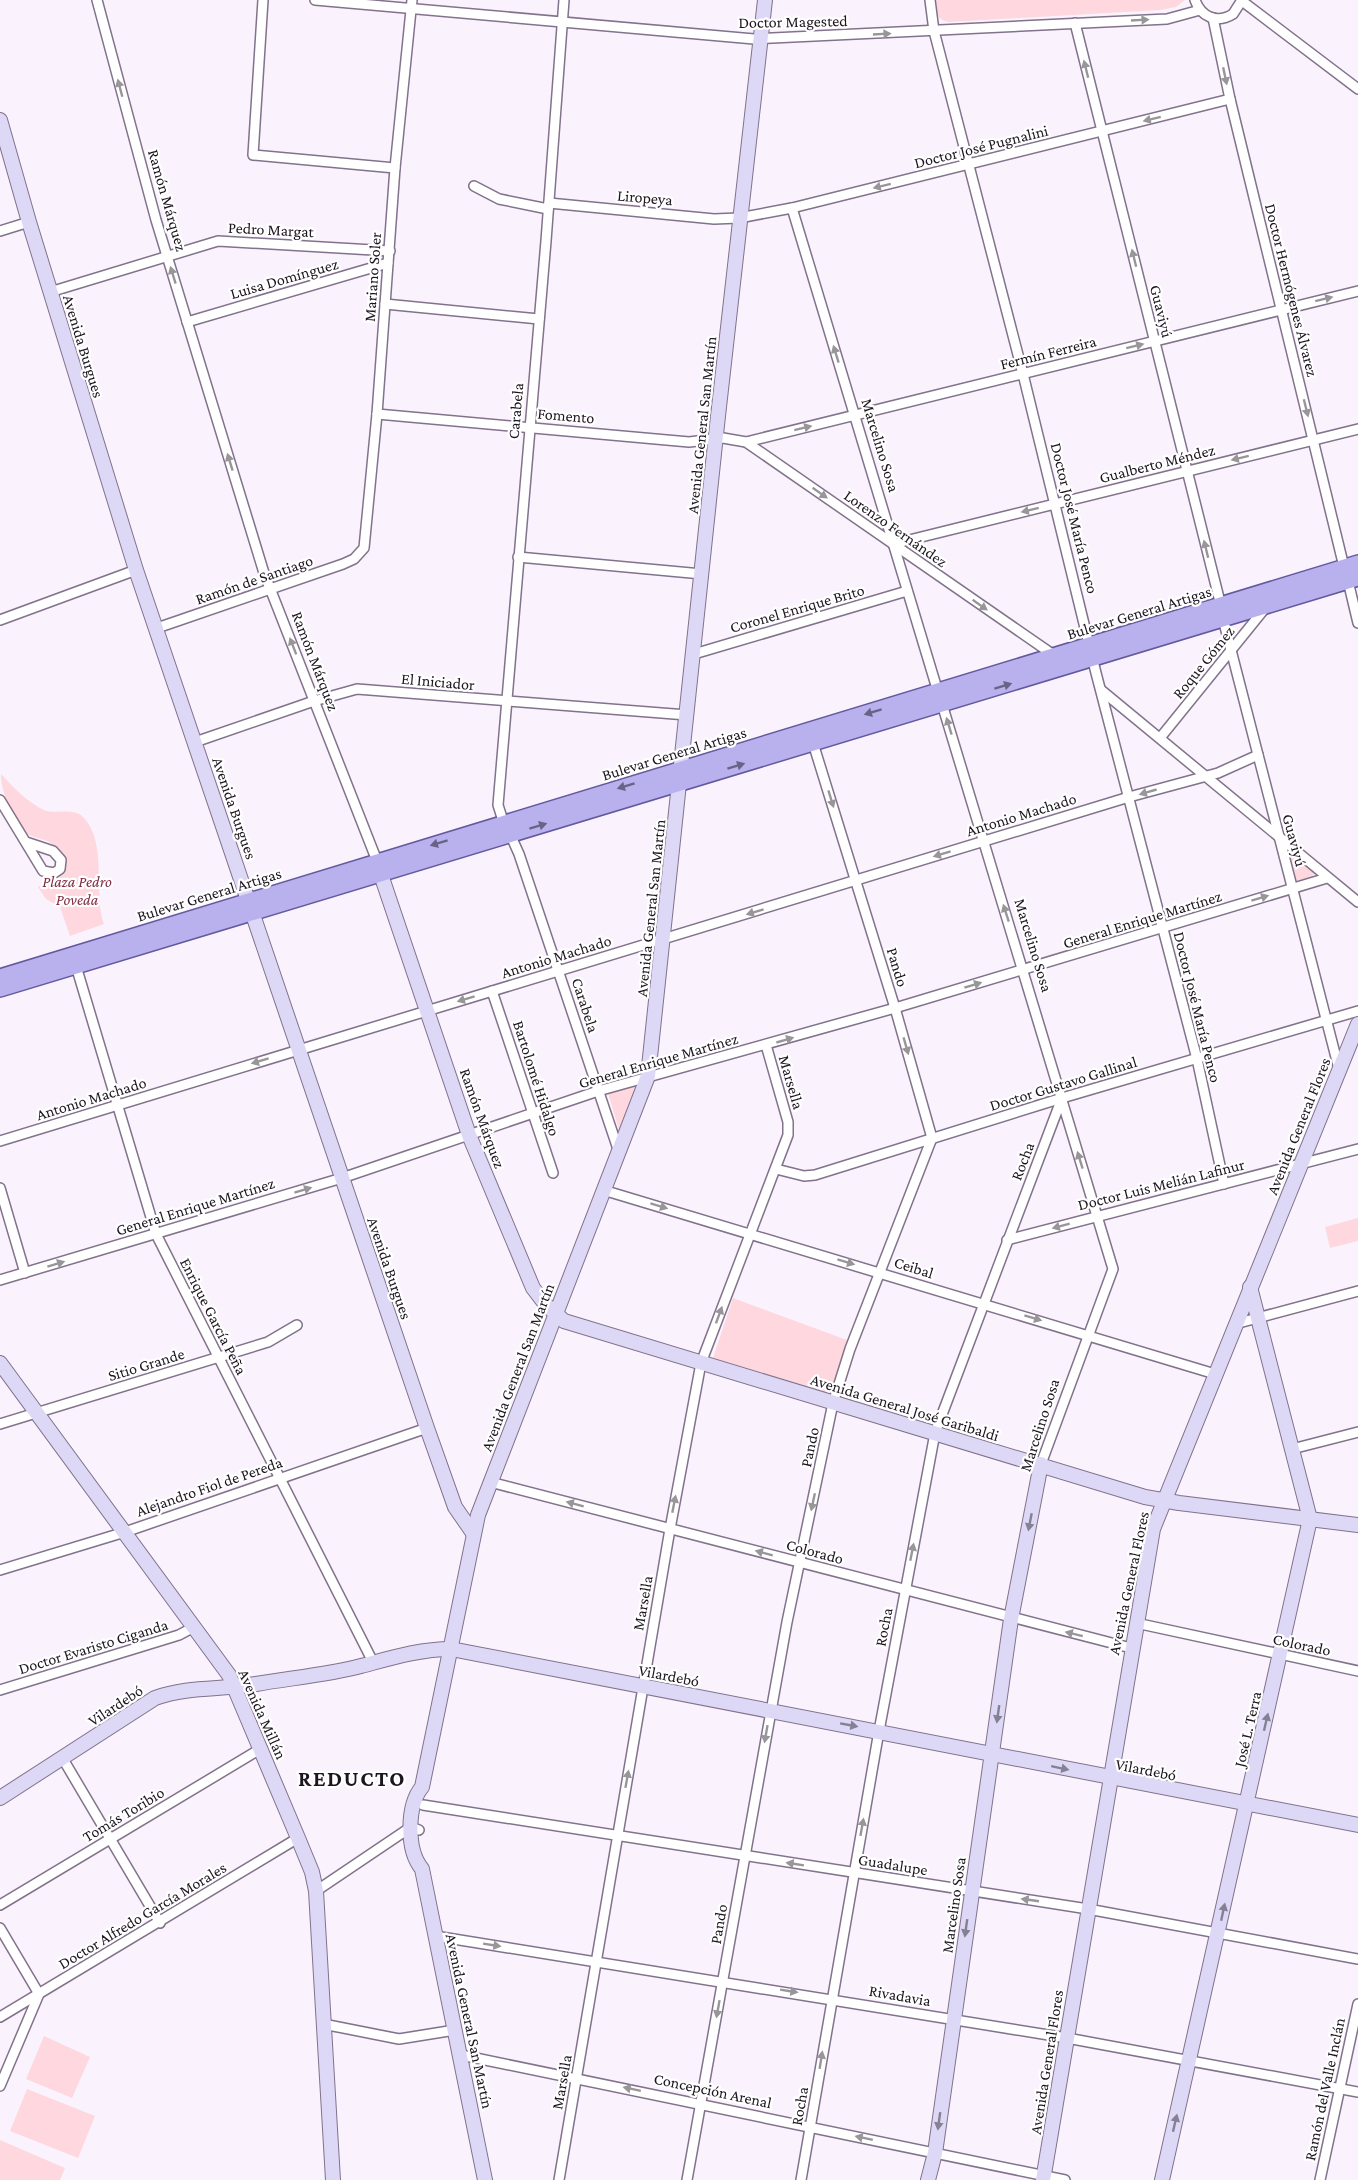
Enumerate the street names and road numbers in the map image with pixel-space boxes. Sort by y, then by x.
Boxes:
street label: Doctor Magested [738,12,848,32]
street label: Doctor José Pugnalini [912,122,1050,172]
street label: Ramón Márquez [144,147,190,253]
street label: Liropeya [616,187,674,209]
street label: Doctor Hermógenes Álvarez [1261,202,1321,379]
street label: Pedro Margat [228,219,315,241]
street label: Mariano Soler [361,231,384,322]
street label: Luisa Domínguez [228,255,341,303]
street label: Guaviyú [1146,283,1176,340]
street label: Avenida Burgues [59,293,107,400]
street label: Fermín Ferreira [998,332,1099,373]
street label: Avenida General San Martín [684,335,719,515]
street label: Carabela [505,382,526,440]
street label: Marcelino Sosa [858,396,903,494]
street label: Fomento [537,405,595,426]
street label: Doctor José María Penco [1047,441,1102,596]
street label: Gualberto Méndez [1098,441,1217,486]
street label: Lorenzo Fernández [841,487,951,570]
street label: Ramón de Santiago [193,551,315,608]
street label: Coronel Enrique Brito [728,581,867,637]
street label: Bulevar General Artigas [1065,582,1214,644]
street label: Ramón Márquez [288,609,342,714]
street label: Roque Gómez [1169,623,1239,703]
street label: El Iniciador [400,670,476,693]
street label: Bulevar General Artigas [600,723,749,785]
street label: Avenida Burgues [208,755,260,862]
street label: Antonio Machado [964,790,1078,839]
street label: Guaviyú [1278,812,1310,869]
street label: Avenida General San Martín [633,818,668,998]
street label: Bulevar General Artigas [135,864,284,926]
street label: General Enrique Martínez [1061,887,1224,953]
street label: Marcelino Sosa [1011,896,1056,994]
street label: Doctor José María Penco [1170,930,1225,1085]
street label: Antonio Machado [499,932,613,981]
street label: Pando [884,945,912,989]
street label: Carabela [569,976,603,1035]
street label: Bartolomé Hidalgo [509,1018,563,1138]
street label: General Enrique Martínez [577,1030,740,1092]
street label: Marsella [776,1053,807,1112]
street label: Doctor Gustavo Gallinal [988,1053,1139,1114]
street label: Avenida General Flores [1263,1055,1334,1197]
street label: Ramón Márquez [456,1066,509,1171]
street label: Antonio Machado [34,1074,148,1123]
street label: Rocha [1008,1139,1038,1183]
street label: Doctor Luis Melián Lafinur [1076,1155,1247,1213]
street label: General Enrique Martínez [114,1174,277,1240]
street label: Avenida Burgues [363,1215,415,1322]
street label: Ceibal [892,1253,936,1282]
street label: Enrique García Peña [176,1255,251,1378]
street label: Avenida General San Martín [478,1281,558,1453]
street label: Sitio Grande [106,1345,186,1384]
street label: Avenida General José Garibaldi [808,1371,1001,1445]
street label: Marcelino Sosa [1016,1376,1063,1474]
street label: Pando [797,1426,822,1469]
street label: Alejandro Fiol de Pereda [134,1453,285,1520]
street label: Avenida General Flores [1105,1510,1152,1656]
street label: Colorado [784,1536,845,1567]
street label: Marsella [629,1574,656,1632]
street label: Rocha [871,1606,896,1648]
street label: Doctor Evaristo Ciganda [16,1615,171,1678]
street label: Colorado [1271,1630,1332,1659]
street label: Vilardebó [637,1661,701,1690]
street label: Avenida Millán [235,1667,290,1762]
street label: Vilardebó [85,1681,146,1729]
street label: José L. Terra [1230,1689,1266,1771]
street label: Vilardebó [1114,1755,1178,1784]
street label: Tomás Toribio [80,1783,167,1845]
street label: Guadalupe [857,1851,929,1879]
street label: Marcelino Sosa [938,1855,969,1954]
street label: Doctor Alfredo García Morales [55,1859,229,1972]
street label: Pando [707,1903,730,1945]
street label: Avenida General San Martín [443,1932,496,2110]
street label: Rivadavia [868,1982,933,2009]
street label: Avenida General Flores [1027,1989,1066,2136]
street label: Ramón del Valle Inclán [1301,2016,1348,2162]
street label: Marsella [548,2053,575,2111]
street label: Concepción Arenal [652,2070,773,2112]
street label: Rocha [788,2085,811,2127]

